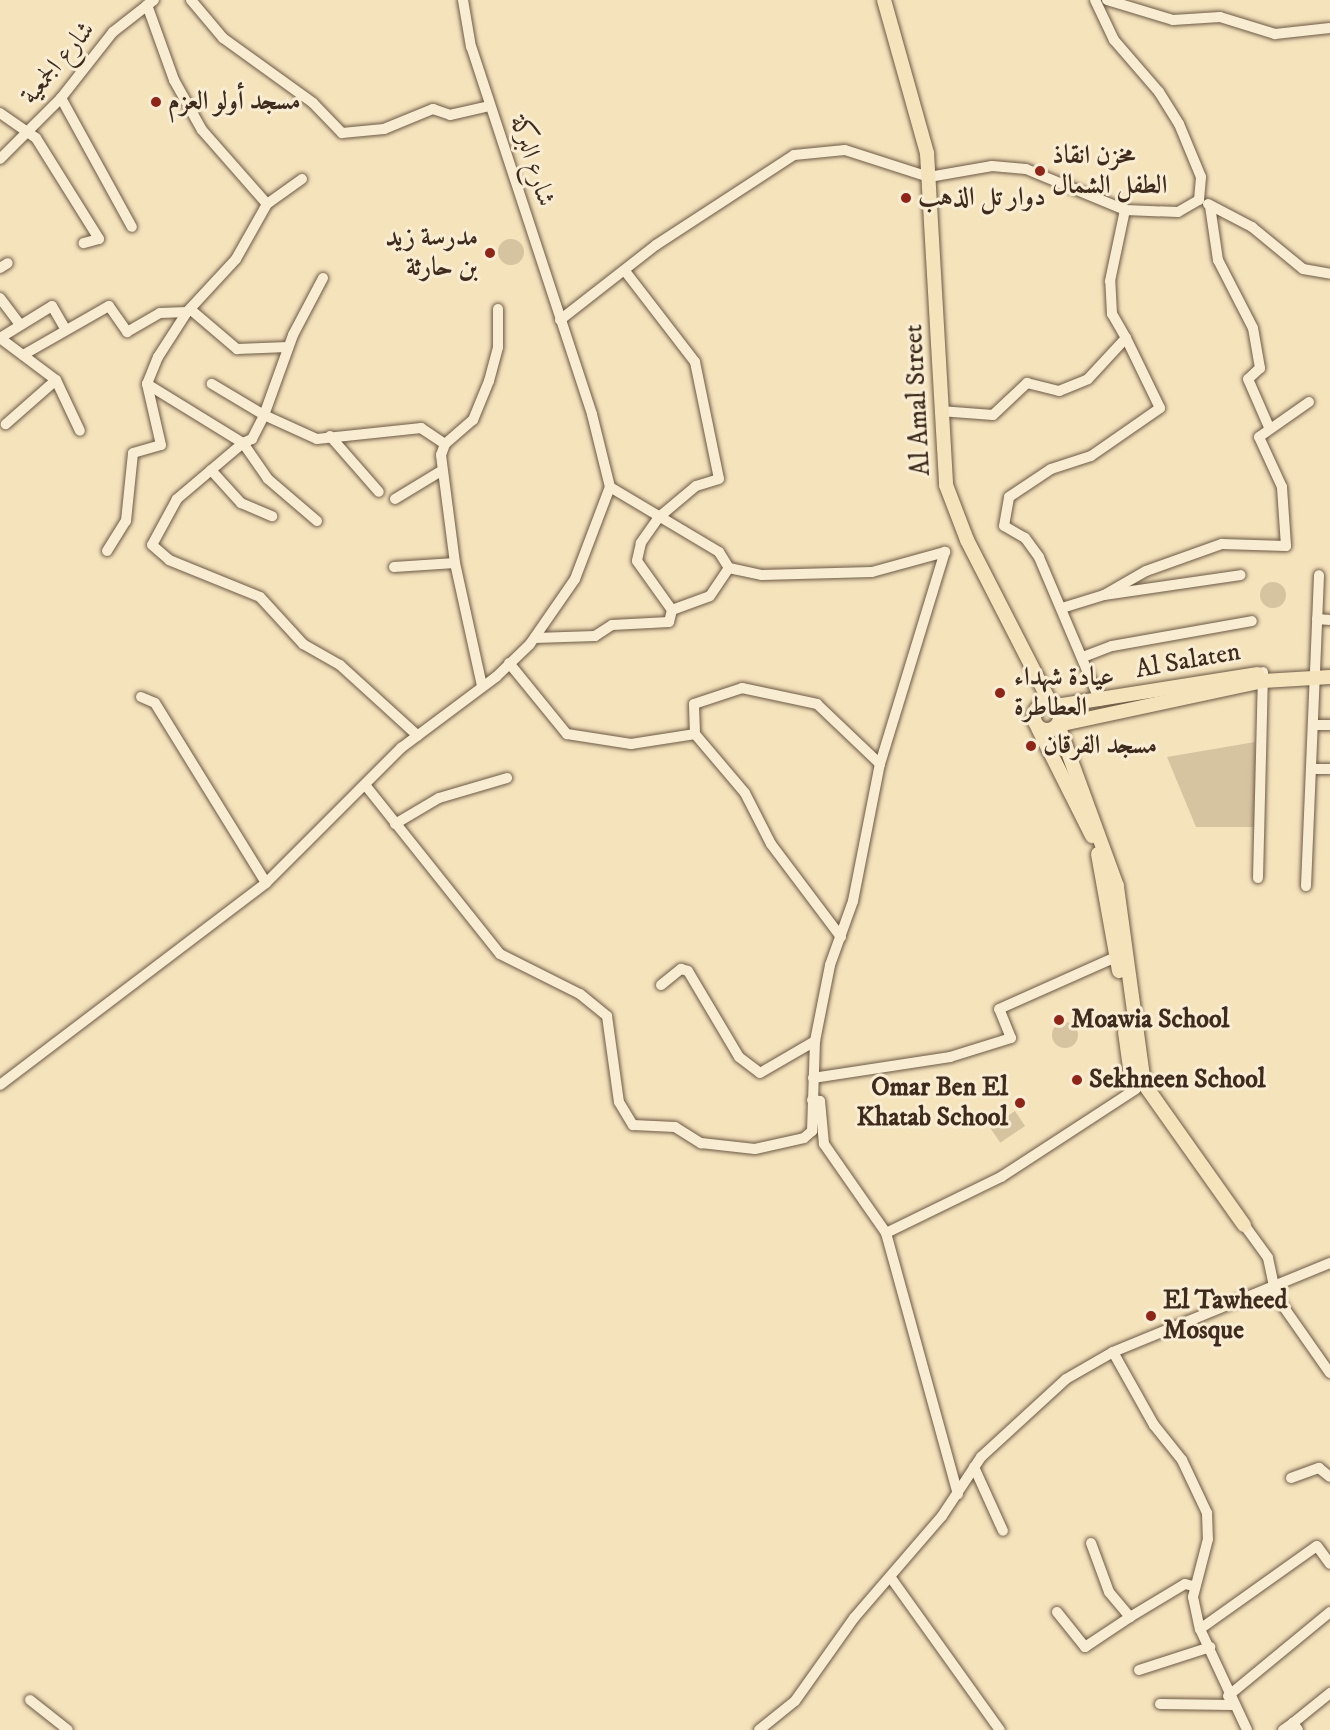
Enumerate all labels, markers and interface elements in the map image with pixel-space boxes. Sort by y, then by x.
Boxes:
street label: شارع الجمعية [14,15,102,111]
place label: مسجد أولو العزم [168,86,301,118]
marker: مسجد أولو العزم [149,95,163,109]
street label: شارع البركة [503,112,561,210]
place label: مخزن انقاذ الطفل الشمال [1052,140,1167,201]
marker: مخزن انقاذ الطفل الشمال [1033,164,1047,178]
place label: دوار تل الذهب [918,182,1046,214]
marker: دوار تل الذهب [899,191,913,205]
place label: مدرسة زيد بن حارثة [386,222,478,284]
marker: مدرسة زيد بن حارثة [483,246,497,260]
street label: Al Amal Street [898,323,938,477]
street label: Al Salaten [1133,636,1243,686]
place label: عيادة شهداء العطاطرة [1014,662,1114,724]
marker: عيادة شهداء العطاطرة [991,684,1009,702]
place label: مسجد الفرقان [1043,730,1157,762]
marker: مسجد الفرقان [1024,739,1038,753]
place label: Moawia School [1071,1004,1229,1036]
marker: Moawia School [1052,1013,1066,1027]
place label: Sekhneen School [1089,1064,1265,1096]
place label: Omar Ben El Khatab School [857,1072,1008,1134]
marker: Sekhneen School [1070,1073,1084,1087]
marker: Omar Ben El Khatab School [1013,1096,1027,1110]
place label: El Tawheed Mosque [1163,1285,1288,1346]
marker: El Tawheed Mosque [1144,1309,1158,1323]

